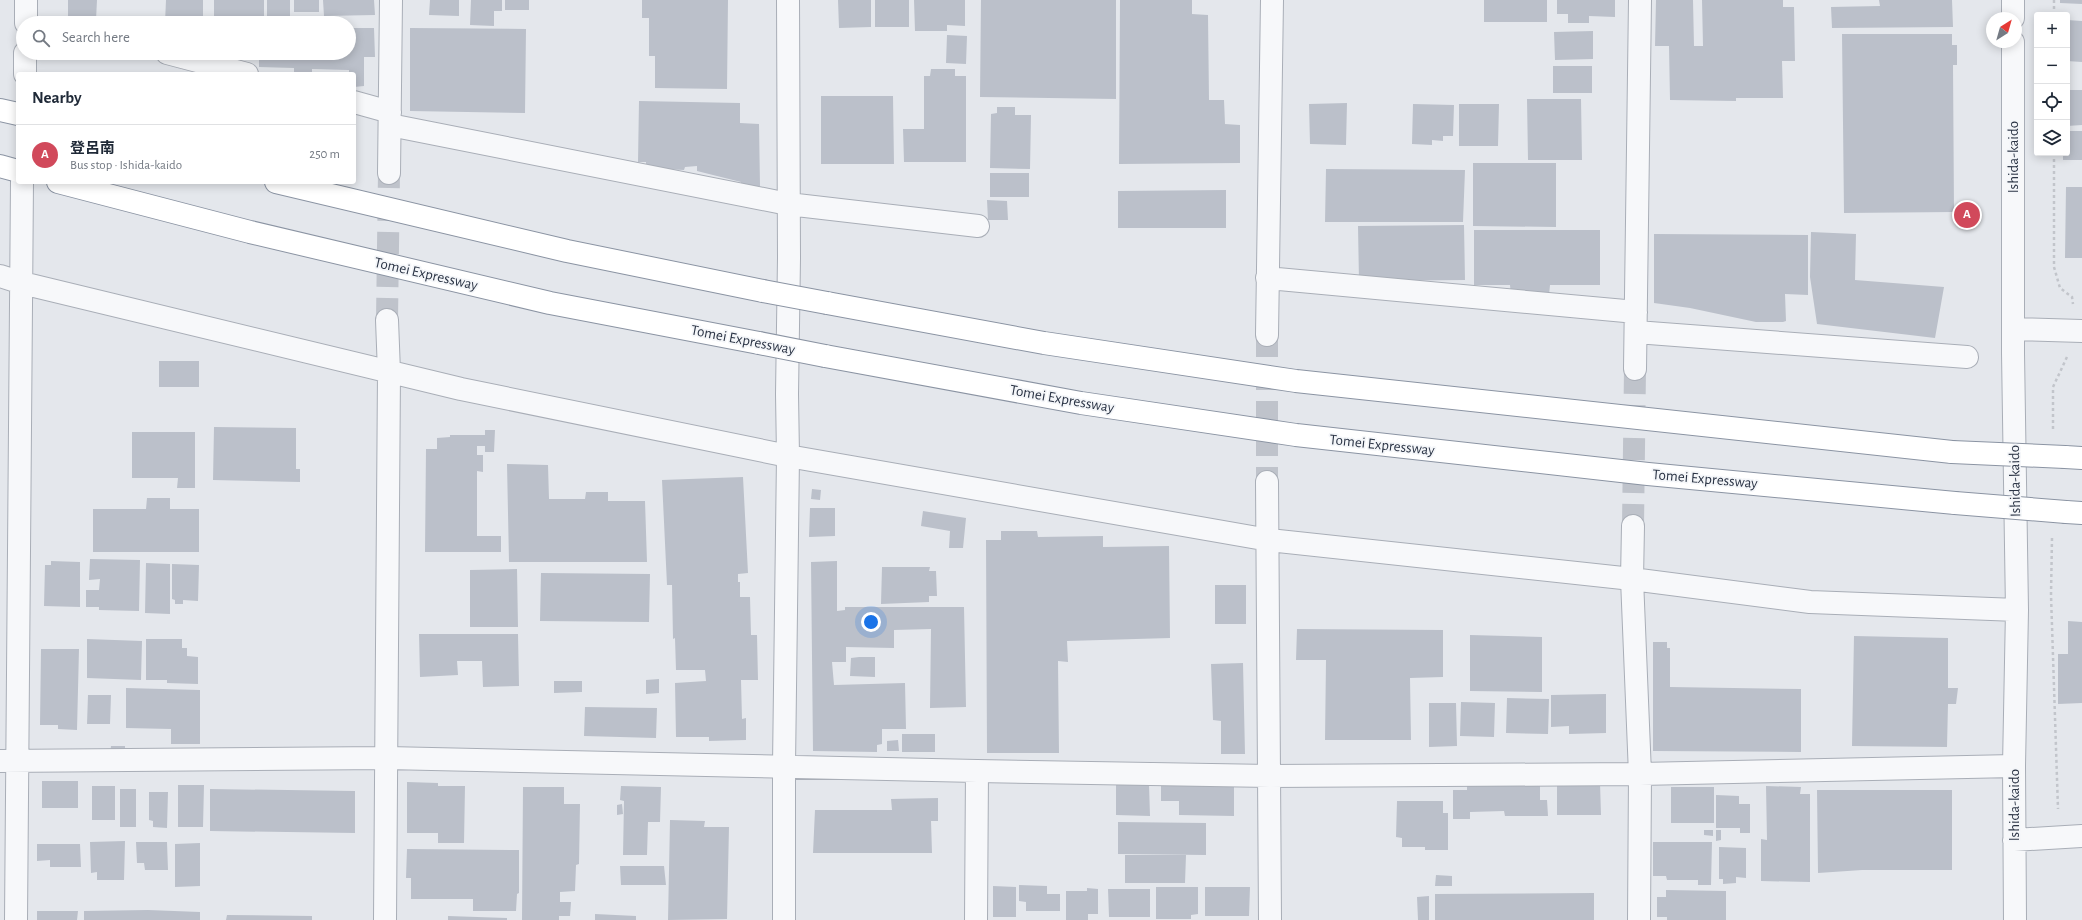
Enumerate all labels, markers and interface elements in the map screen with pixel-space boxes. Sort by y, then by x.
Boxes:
north arrow [1986,12,2022,48]
map controls [2034,12,2070,156]
button: + [2034,12,2070,48]
search box [16,16,356,60]
icon: search [30,27,52,49]
text: Search here [62,30,130,45]
button: − [2034,48,2070,84]
button: locate [2034,84,2070,120]
text: Nearby [32,89,82,106]
button: layers [2034,120,2070,156]
street label: Ishida-kaido [2006,121,2021,193]
text: 登呂南 [70,141,115,156]
text: A [41,148,49,161]
text: 250 m [309,148,340,161]
text: Bus stop · Ishida-kaido [70,159,182,172]
pin: A [1954,200,1980,230]
street label: Tomei Expressway [373,255,480,293]
street label: Tomei Expressway [690,323,797,358]
street label: Tomei Expressway [1009,382,1116,416]
street label: Tomei Expressway [1329,432,1436,458]
street label: Ishida-kaido [2007,445,2023,517]
street label: Tomei Expressway [1652,467,1759,491]
your location [861,612,881,632]
street label: Ishida-kaido [2007,769,2022,841]

